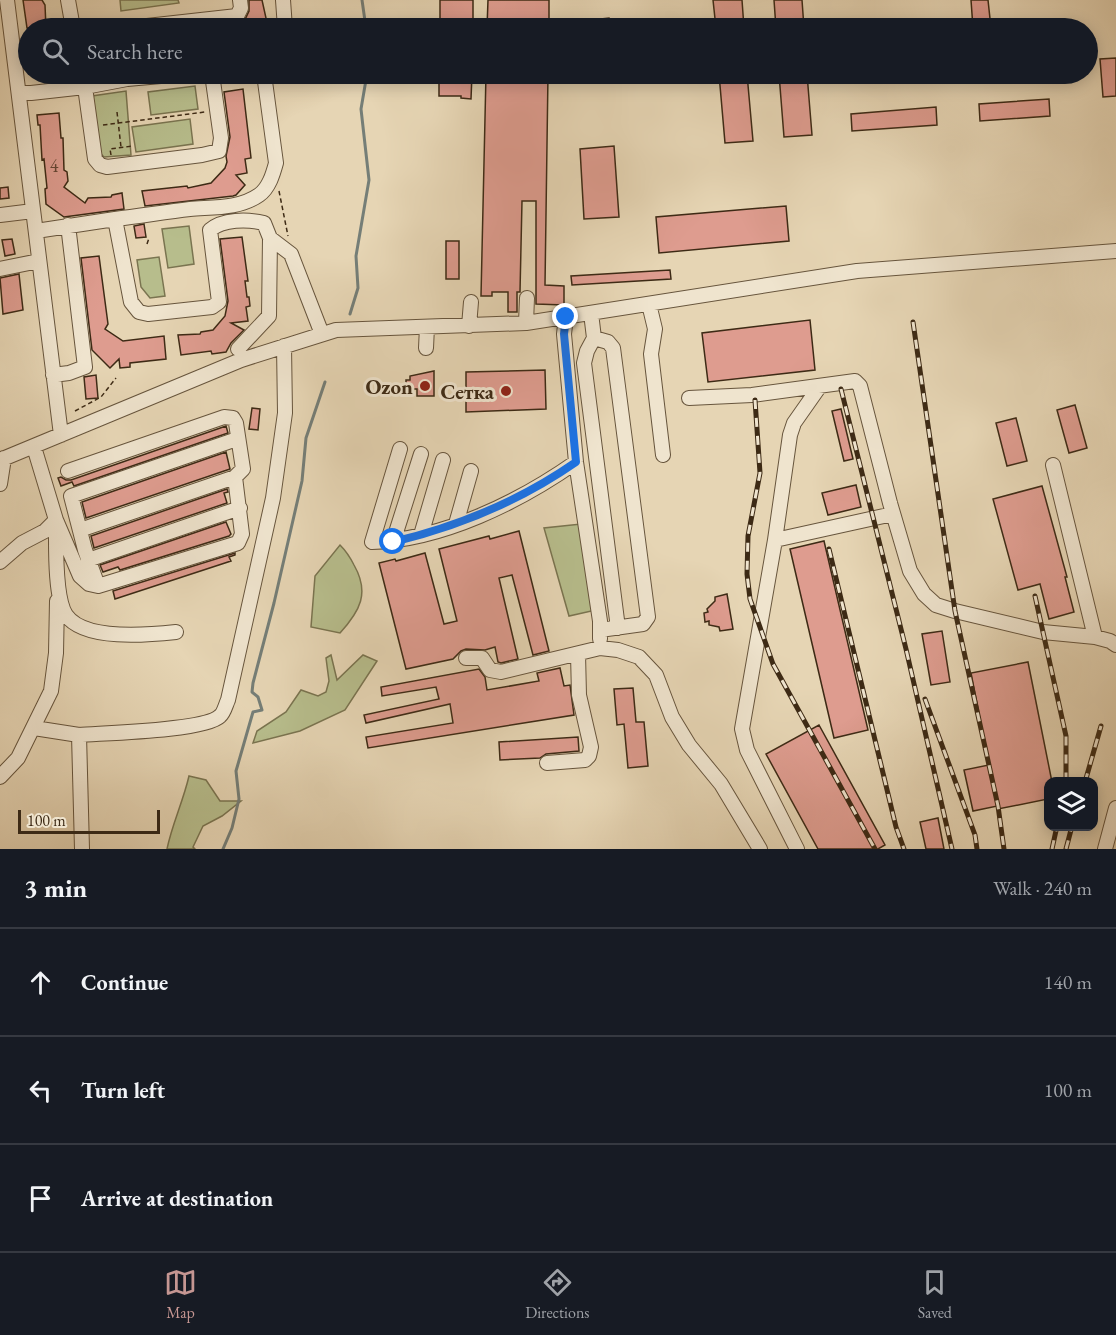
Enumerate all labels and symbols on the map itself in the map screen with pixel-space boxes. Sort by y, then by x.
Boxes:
house number: 4 [50,154,59,177]
route end [552,303,578,329]
place label: Ozon [365,373,413,400]
place label: Сетка [440,378,495,405]
marker: Ozon [418,379,432,393]
marker: Сетка [499,384,513,398]
route start [379,528,405,554]
scale bar [18,807,160,834]

